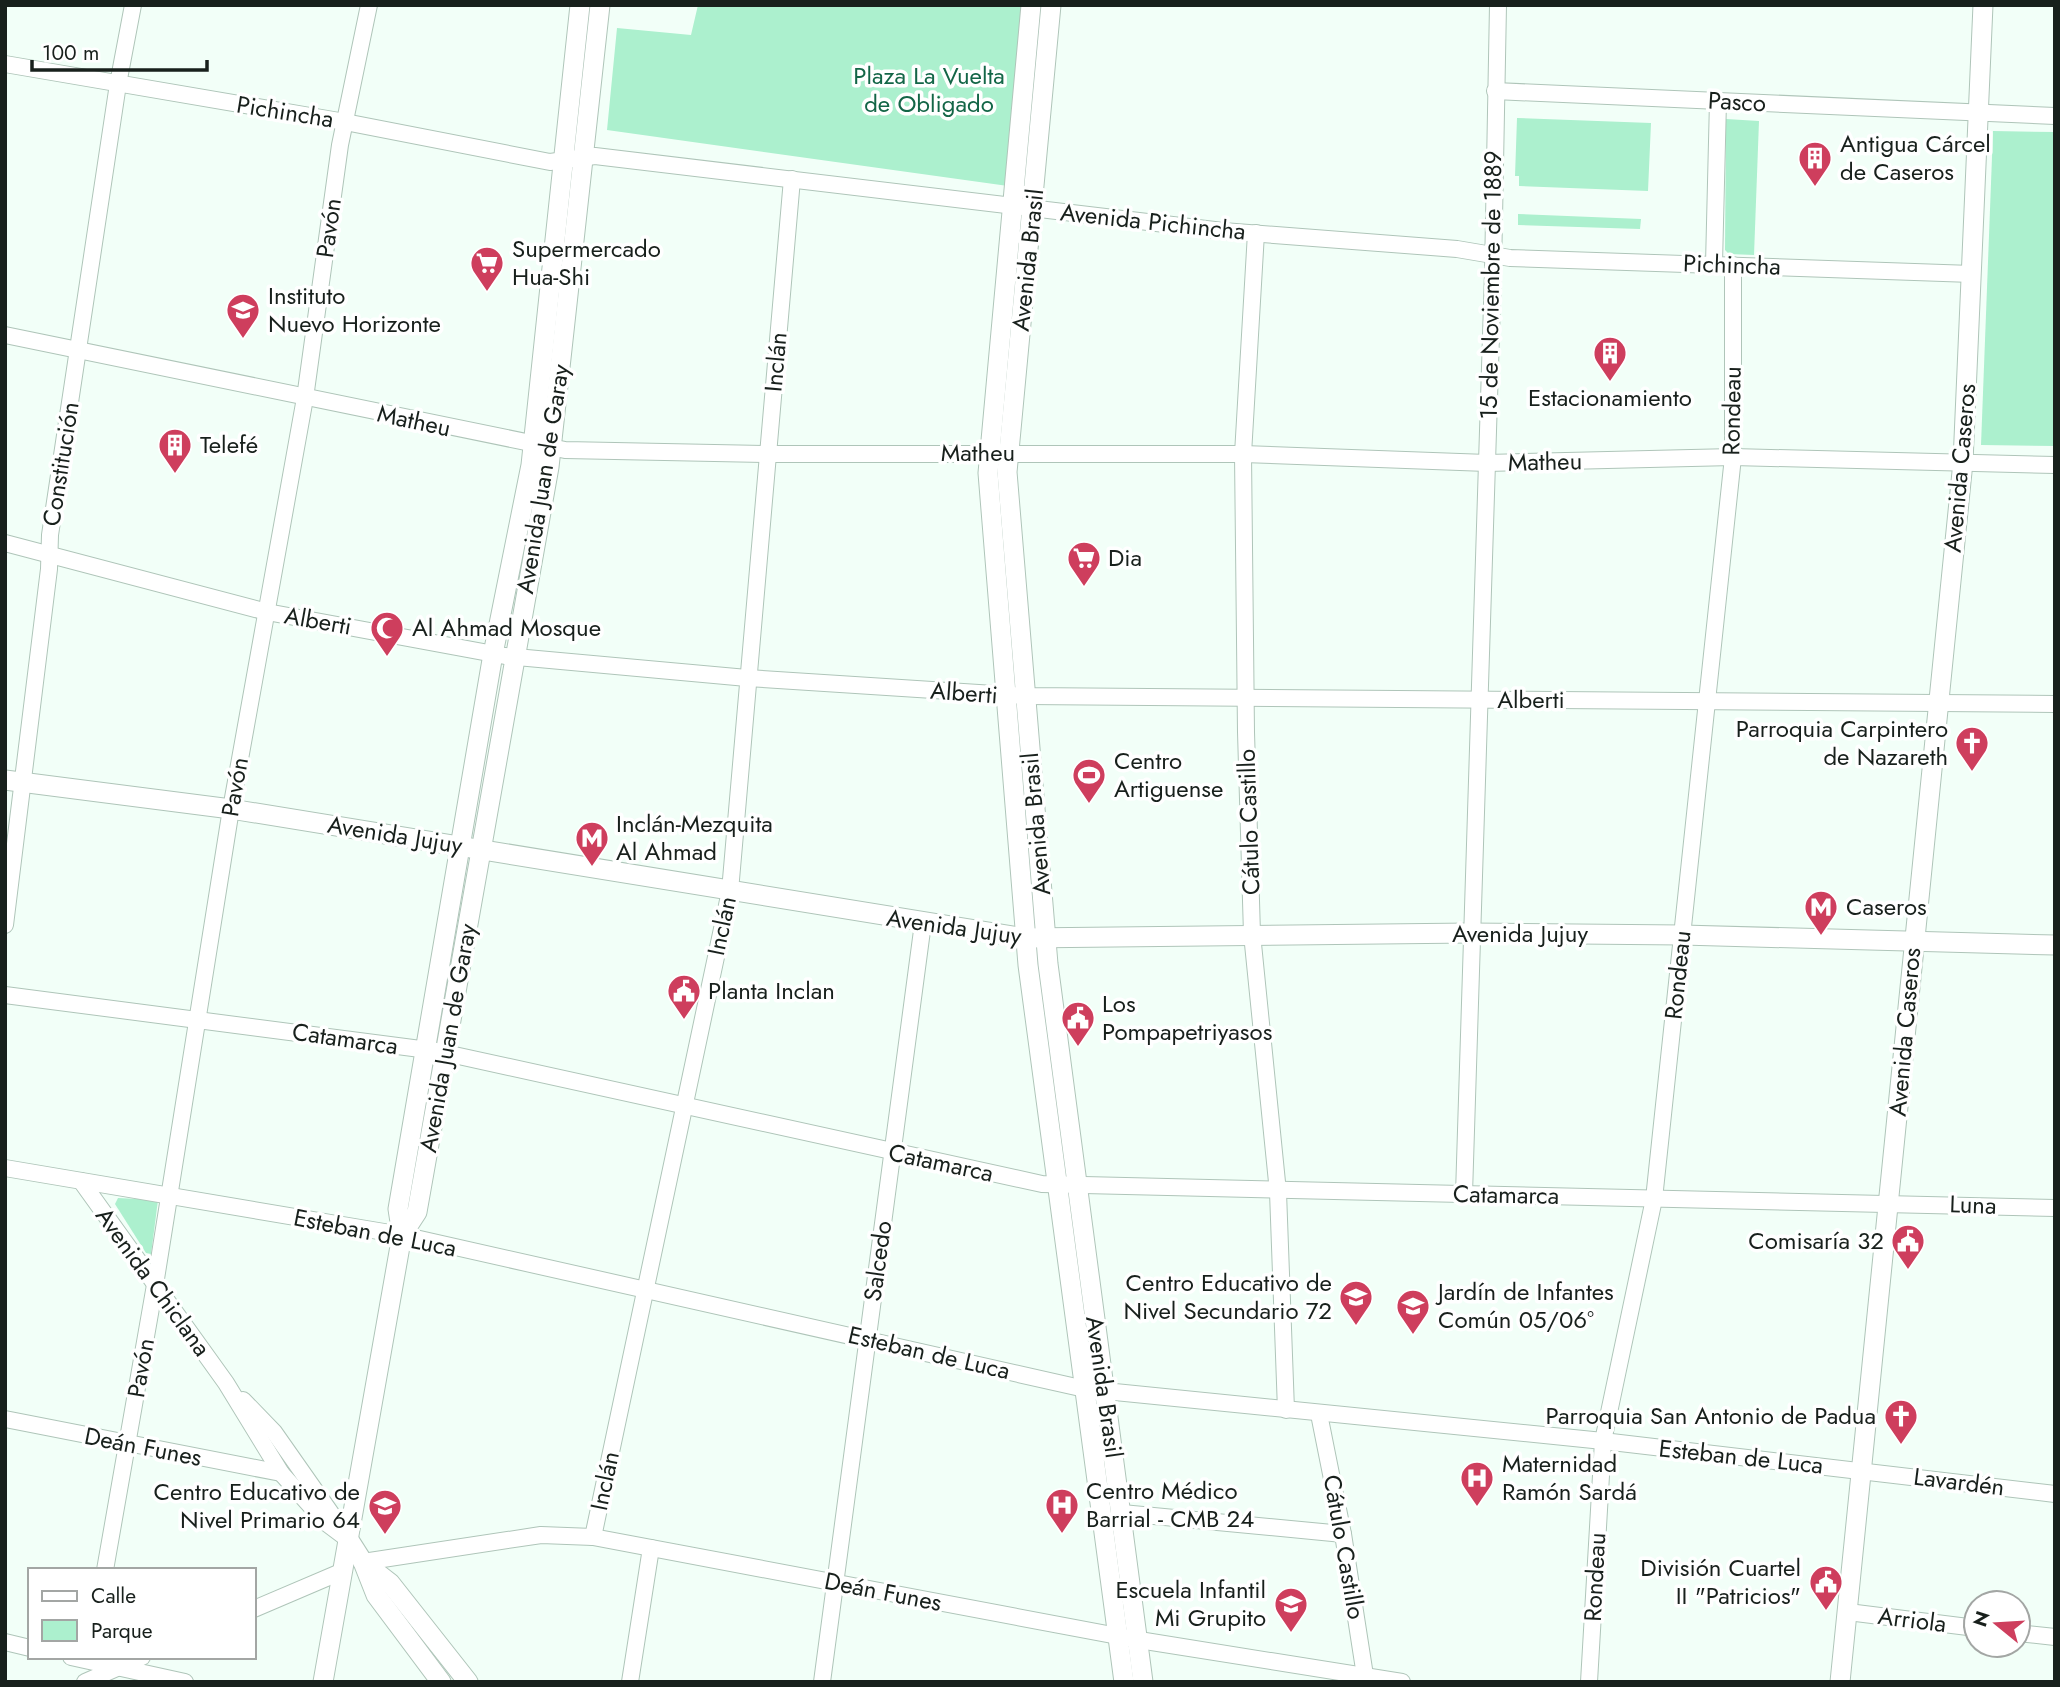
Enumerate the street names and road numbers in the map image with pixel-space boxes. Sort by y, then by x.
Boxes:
street label: Pasco [1707,83,1767,121]
street label: Pichincha [234,87,336,136]
street label: 15 de Noviembre de 1889 [1471,150,1510,420]
street label: Avenida Brasil [1003,187,1052,333]
street label: Avenida Pichincha [1059,194,1248,249]
street label: Pavón [307,196,350,260]
street label: Pichincha [1682,245,1782,284]
street label: Inclán [755,331,796,393]
street label: Avenida Juan de Garay [507,361,578,596]
street label: Rondeau [1713,366,1750,456]
street label: Avenida Caseros [1935,382,1984,554]
street label: Matheu [374,396,454,445]
street label: Constitución [33,399,88,529]
street label: Matheu [941,435,1015,470]
street label: Matheu [1508,443,1582,480]
street label: Alberti [282,597,354,644]
street label: Alberti [929,673,999,712]
street label: Alberti [1497,682,1565,717]
street label: Cátulo Castillo [1228,748,1269,896]
street label: Avenida Brasil [1012,751,1059,897]
street label: Pavón [212,754,257,819]
street label: Avenida Jujuy [325,807,465,862]
street label: Inclán [698,893,745,959]
street label: Avenida Jujuy [884,900,1024,953]
street label: Avenida Jujuy [1452,916,1588,951]
street label: Avenida Juan de Garay [410,920,485,1155]
street label: Rondeau [1655,929,1700,1021]
street label: Avenida Caseros [1880,946,1929,1118]
street label: Catamarca [290,1014,400,1063]
street label: Catamarca [885,1134,997,1191]
street label: Catamarca [1452,1176,1560,1213]
street label: Luna [1949,1186,1997,1223]
street label: Avenida Chiclana [87,1200,219,1363]
street label: Esteban de Luca [291,1200,460,1265]
street label: Salcedo [855,1218,900,1303]
street label: Avenida Brasil [1077,1314,1132,1460]
street label: Esteban de Luca [845,1317,1014,1388]
street label: Pavón [118,1335,163,1400]
street label: Deán Funes [81,1418,205,1475]
street label: Esteban de Luca [1657,1430,1825,1483]
street label: Inclán [581,1448,628,1514]
street label: Lavardén [1912,1459,2006,1504]
street label: Cátulo Castillo [1315,1472,1374,1622]
street label: Rondeau [1575,1531,1614,1622]
street label: Deán Funes [821,1563,945,1620]
street label: Arriola [1876,1598,1948,1641]

